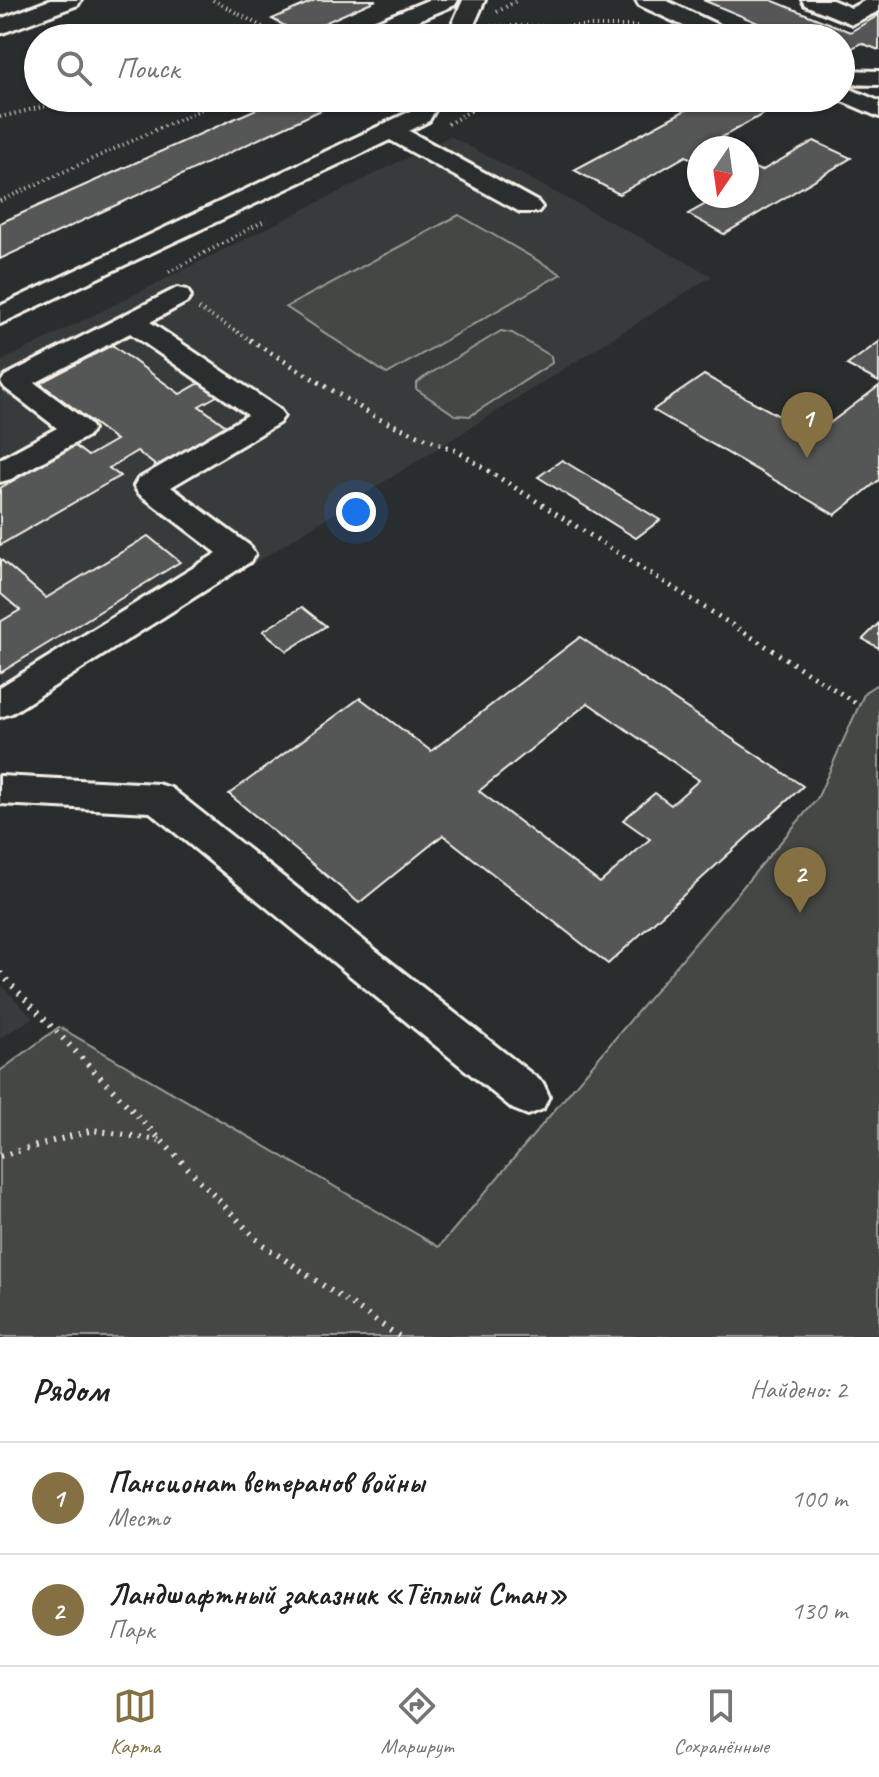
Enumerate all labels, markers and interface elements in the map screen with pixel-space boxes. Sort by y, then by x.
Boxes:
search box [24,24,855,112]
icon: search [52,46,96,90]
text: Поиск [116,49,179,87]
north arrow [687,136,759,208]
pin: 1 [781,392,833,458]
your location [336,492,376,532]
pin: 2 [774,847,826,913]
text: Рядом [32,1368,108,1411]
text: Найдено: 2 [750,1373,847,1406]
text: Пансионат ветеранов войны [108,1463,424,1501]
text: 1 [52,1482,64,1515]
text: 100 m [791,1482,847,1515]
text: Место [108,1501,170,1534]
text: Ландшафтный заказник «Тёплый Стан» [108,1575,567,1613]
text: 2 [52,1594,64,1627]
text: 130 m [791,1594,847,1627]
text: Парк [108,1613,154,1646]
tab: Карта [110,1684,160,1760]
tab: Маршрут [381,1684,453,1760]
tab: Сохранённые [673,1684,769,1760]

